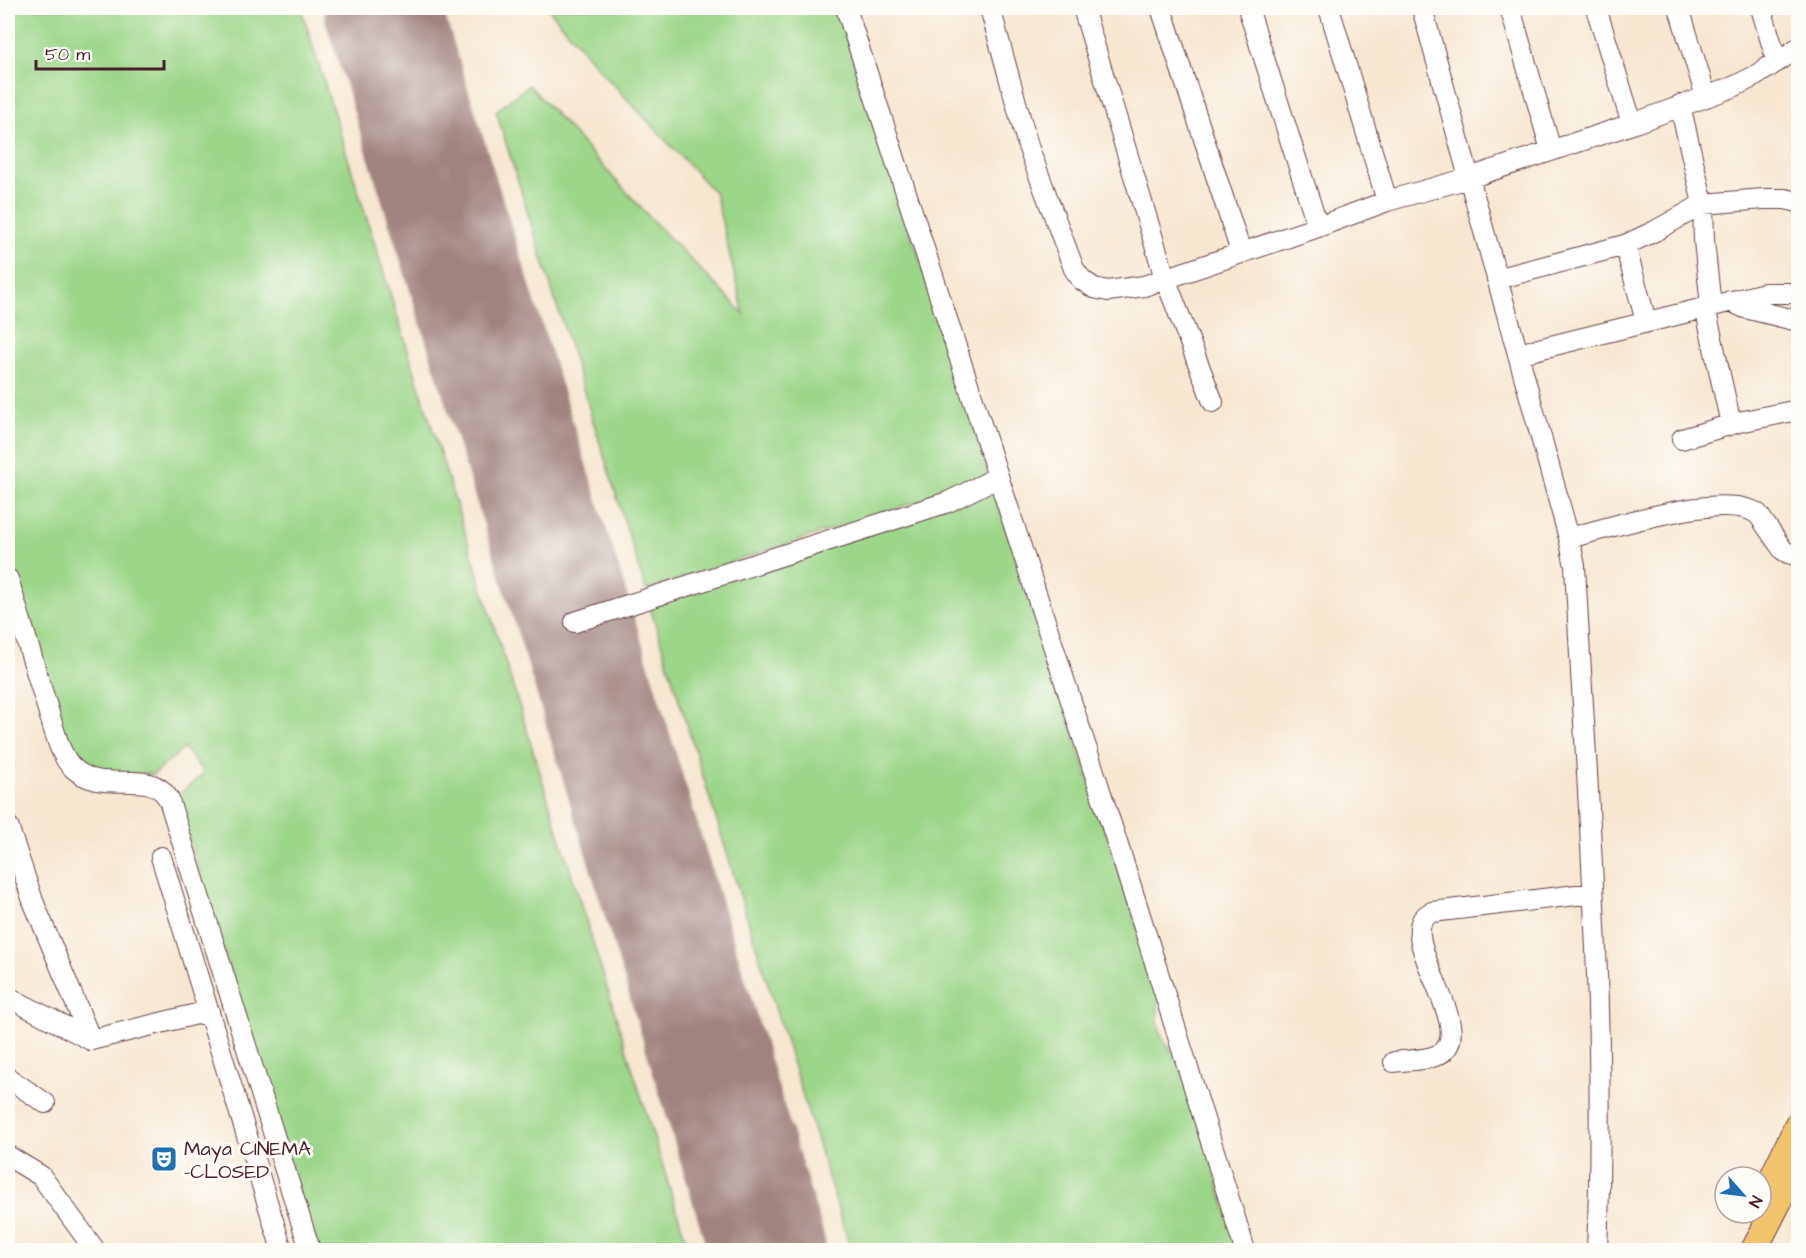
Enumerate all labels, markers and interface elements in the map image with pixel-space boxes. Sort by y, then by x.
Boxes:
scale bar [36,33,164,71]
text: 50 m [45,42,90,67]
place label: Maya CINEMA -CLOSED [184,1135,311,1186]
theatre icon: Maya CINEMA -CLOSED [149,1144,179,1174]
north arrow [1713,1165,1773,1225]
text: N [1743,1192,1767,1211]

